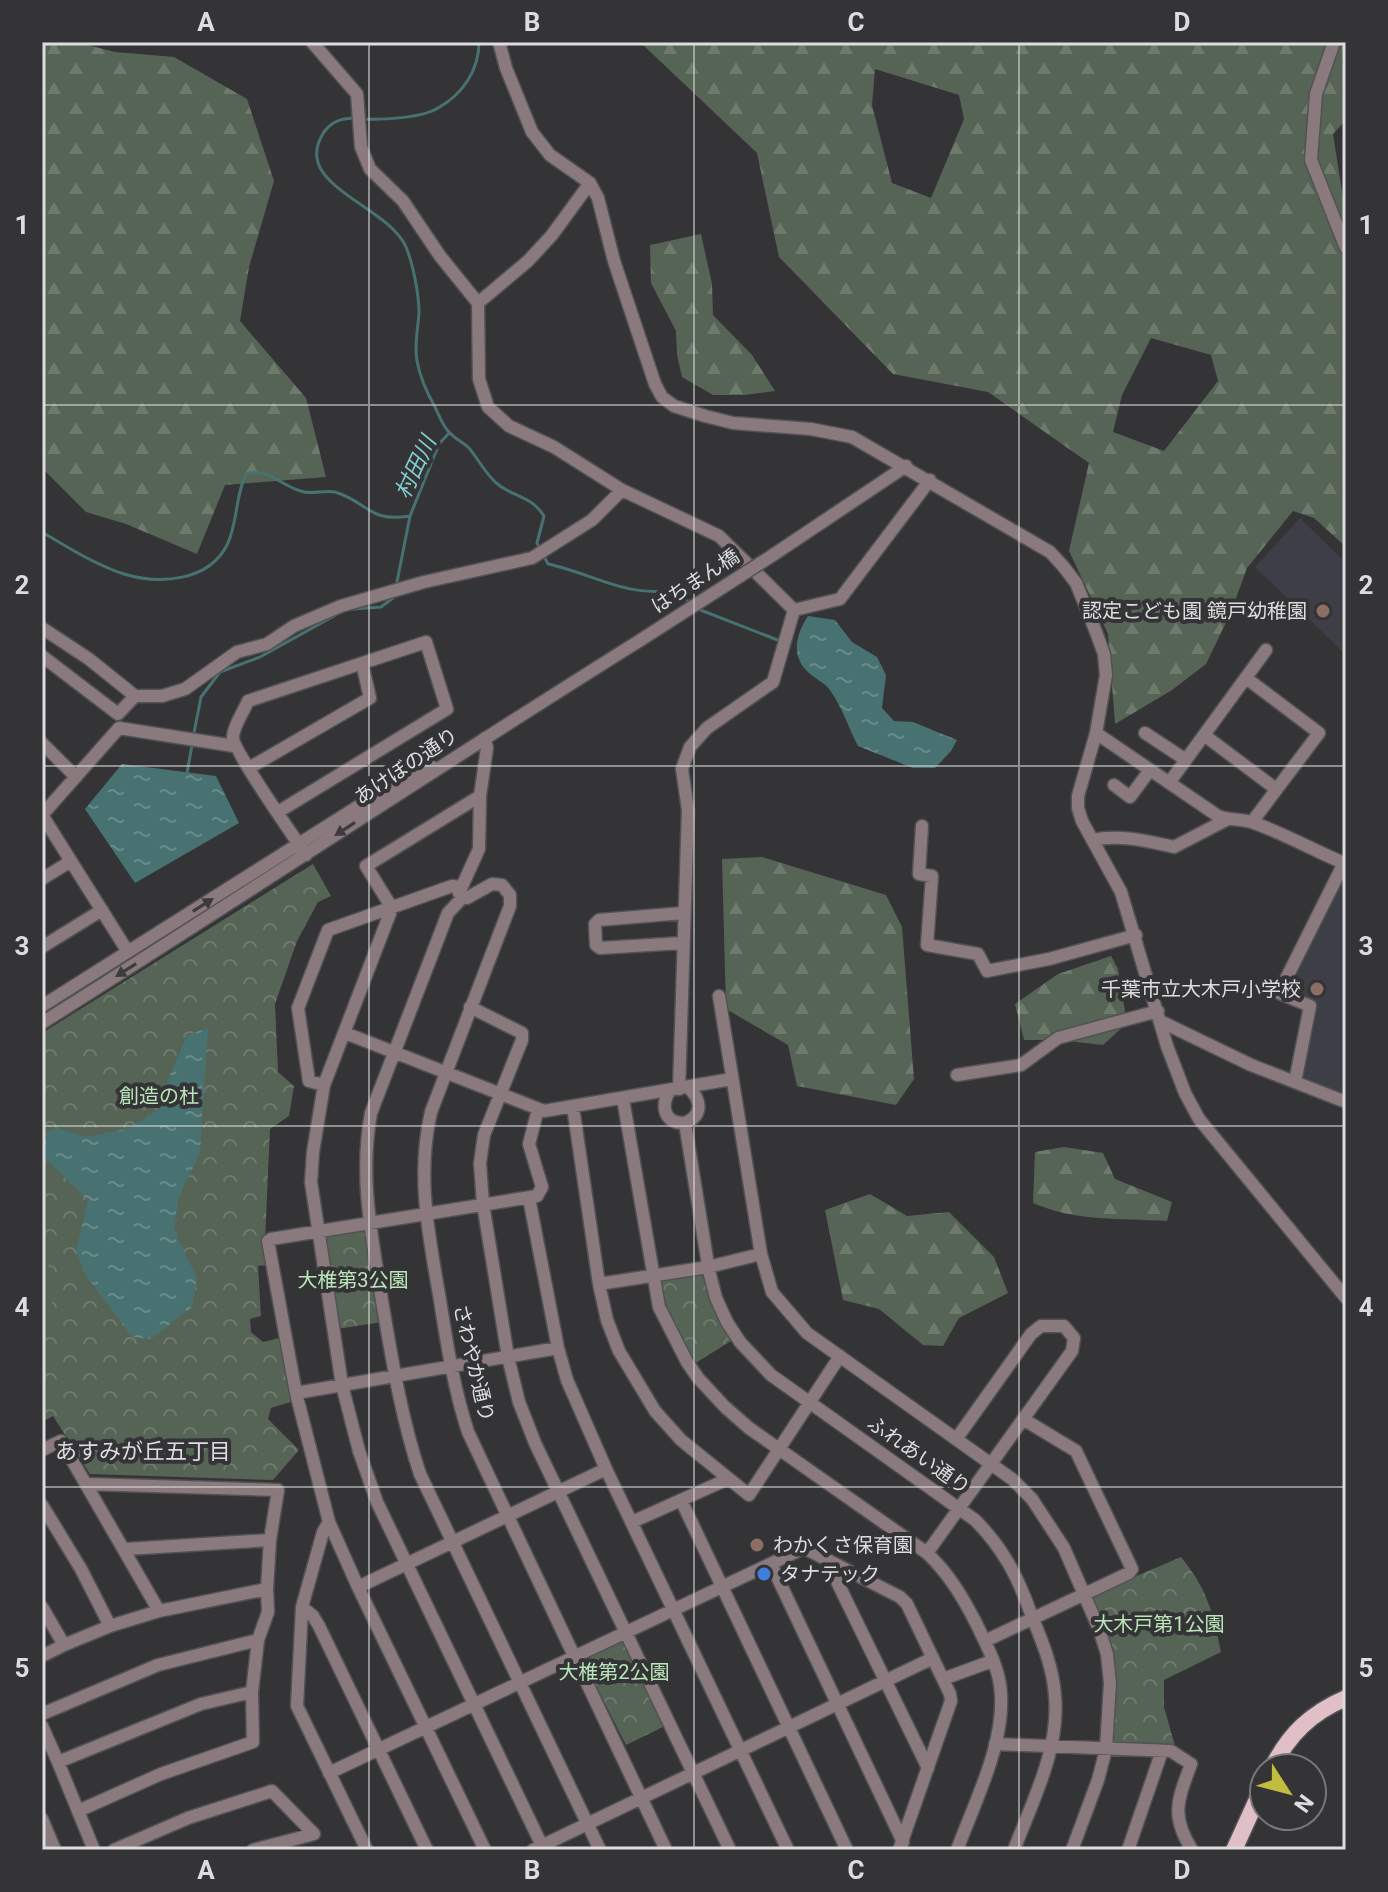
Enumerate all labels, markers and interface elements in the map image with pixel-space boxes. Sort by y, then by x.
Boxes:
text: A [197,7,215,37]
text: B [524,7,540,37]
text: C [847,7,865,37]
text: D [1174,7,1190,37]
text: 1 [15,210,29,240]
text: 1 [1359,210,1373,240]
water label: 村田川 [390,430,442,502]
street label: はちまん橋 [647,544,743,618]
text: 2 [15,570,29,600]
text: 2 [1359,570,1373,600]
place label: 認定こども園 鏡戸幼稚園 [1082,599,1307,623]
marker: 認定こども園 鏡戸幼稚園 [1314,602,1332,620]
street label: あけぼの通り [350,722,462,810]
one-way arrow [334,822,356,836]
one-way arrow [192,898,214,912]
text: 3 [15,931,29,961]
text: 3 [1359,931,1373,961]
one-way arrow [115,962,137,976]
place label: 千葉市立大木戸小学校 [1101,977,1301,1001]
marker: 千葉市立大木戸小学校 [1308,980,1326,998]
park label: 創造の杜 [119,1084,199,1108]
park label: 大椎第3公園 [297,1268,409,1292]
text: 4 [15,1292,30,1322]
text: 4 [1359,1292,1374,1322]
street label: さわやか通り [449,1302,499,1424]
street label: ふれあい通り [863,1411,975,1499]
district label: あすみが丘五丁目 [55,1439,231,1464]
place label: わかくさ保育園 [773,1533,913,1557]
marker: わかくさ保育園 [748,1536,766,1554]
place label: タナテック [780,1562,880,1586]
marker: タナテック [755,1565,773,1583]
park label: 大木戸第1公園 [1093,1612,1225,1636]
text: 5 [15,1653,29,1683]
text: 5 [1359,1653,1373,1683]
park label: 大椎第2公園 [558,1660,670,1684]
north arrow [1248,1752,1328,1832]
text: N [1289,1790,1318,1817]
text: A [197,1855,215,1885]
text: B [524,1855,540,1885]
text: C [847,1855,865,1885]
text: D [1174,1855,1190,1885]

